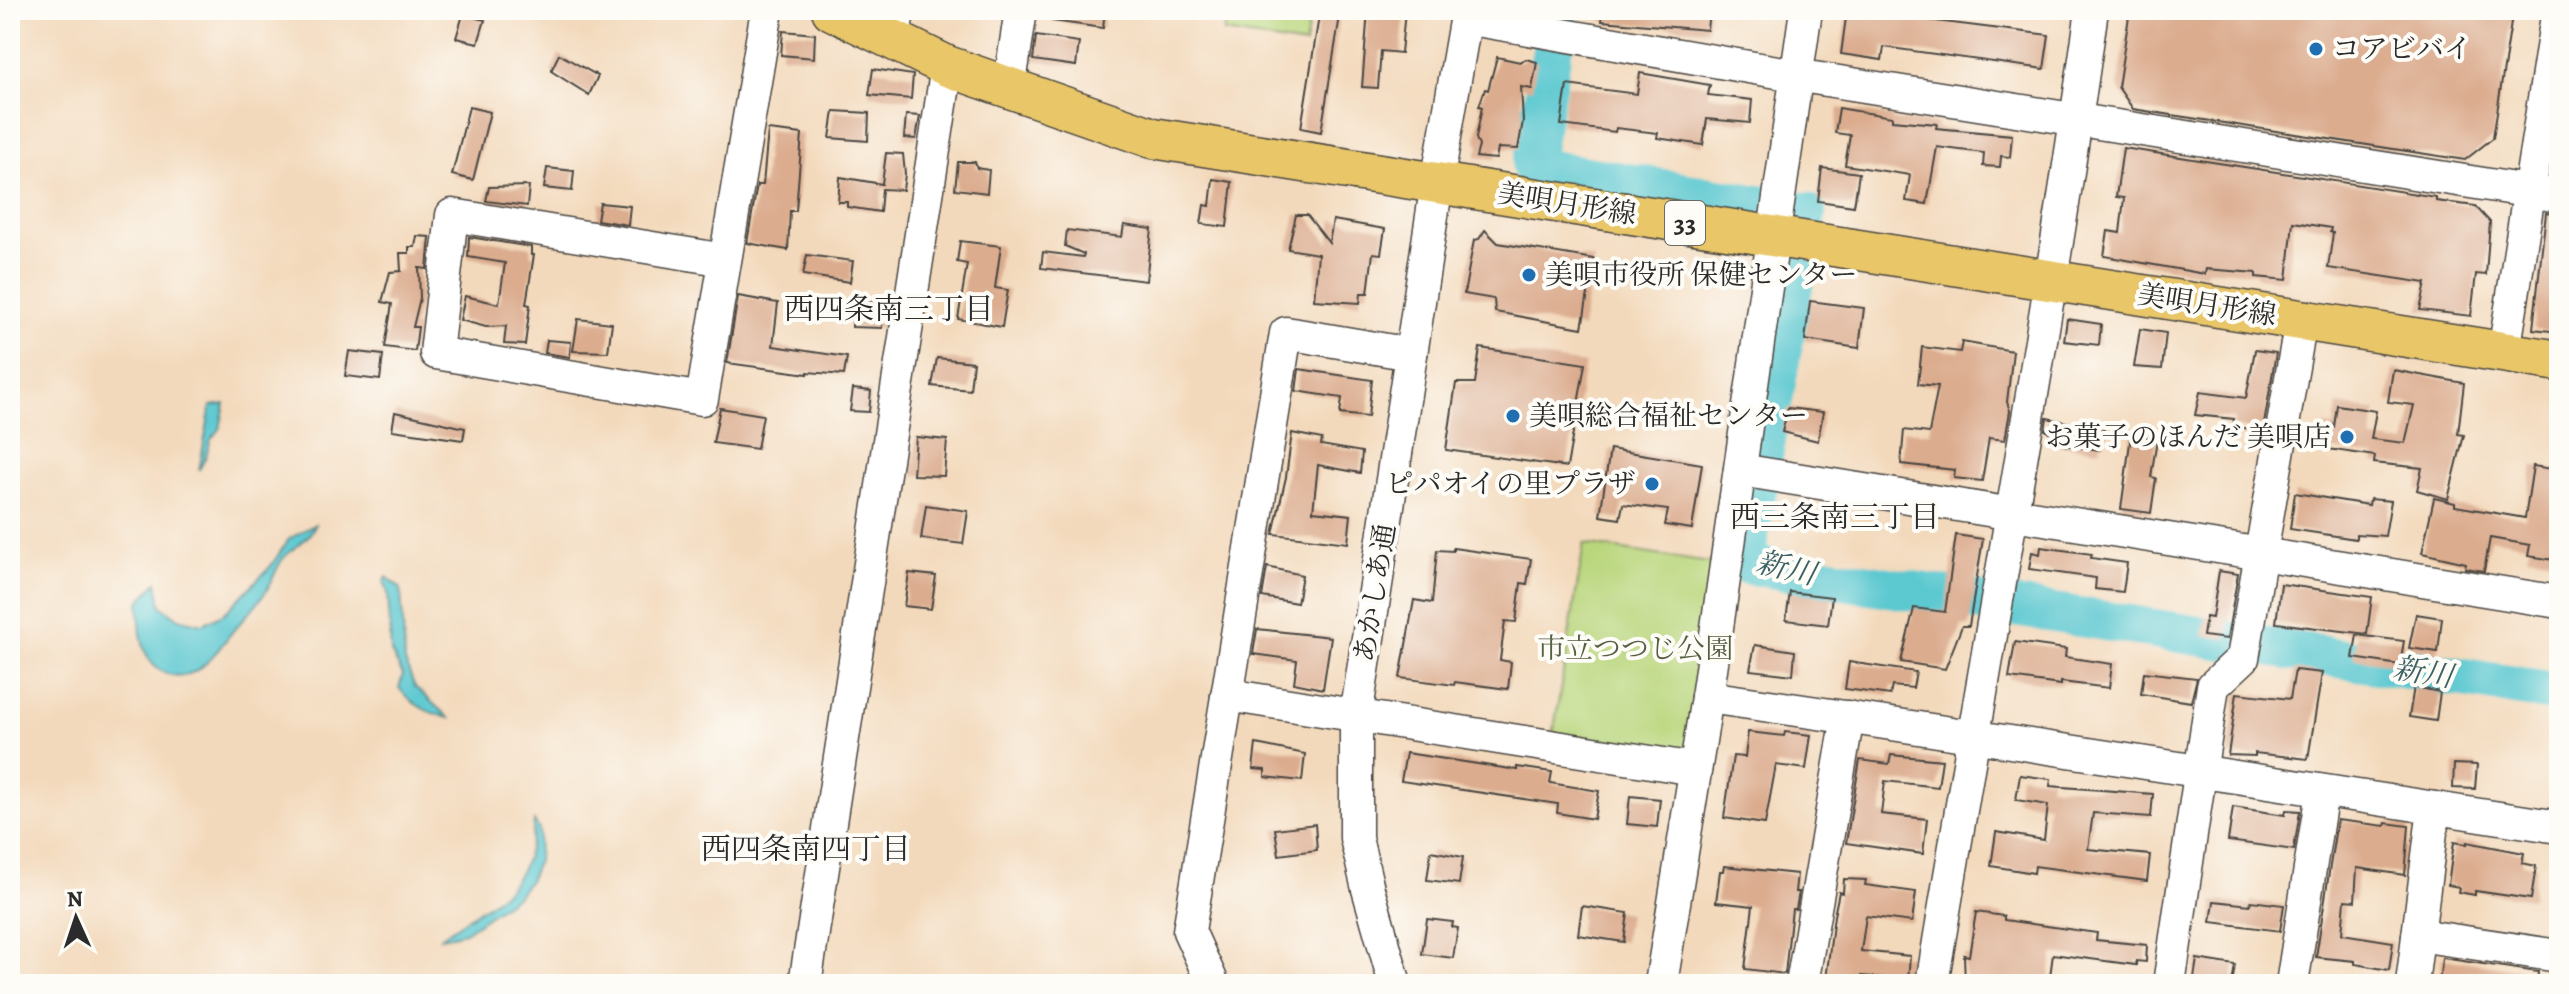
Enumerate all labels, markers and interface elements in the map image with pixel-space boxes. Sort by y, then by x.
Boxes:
place label: コアビバイ [2332,30,2472,68]
marker: コアビバイ [2307,40,2325,58]
street label: 美唄月形線 [1495,174,1639,234]
road number: 33 [1665,201,1705,245]
place label: 美唄市役所 保健センター [1545,256,1857,294]
marker: 美唄市役所 保健センター [1520,266,1538,284]
street label: 美唄月形線 [2135,275,2279,335]
district label: 西四条南三丁目 [784,289,994,329]
place label: 美唄総合福祉センター [1529,397,1808,435]
marker: 美唄総合福祉センター [1504,407,1522,425]
place label: お菓子のほんだ 美唄店 [2045,418,2331,456]
marker: お菓子のほんだ 美唄店 [2338,428,2356,446]
place label: ピパオイの里プラザ [1385,465,1636,503]
marker: ピパオイの里プラザ [1643,475,1661,493]
district label: 西三条南三丁目 [1730,497,1940,537]
street label: あかしあ通 [1345,521,1405,665]
water label: 新川 [1752,542,1823,595]
park label: 市立つつじ公園 [1537,630,1733,668]
water label: 新川 [2390,648,2459,697]
district label: 西四条南四丁目 [701,829,911,869]
north arrow [36,878,116,958]
text: N [66,884,84,914]

